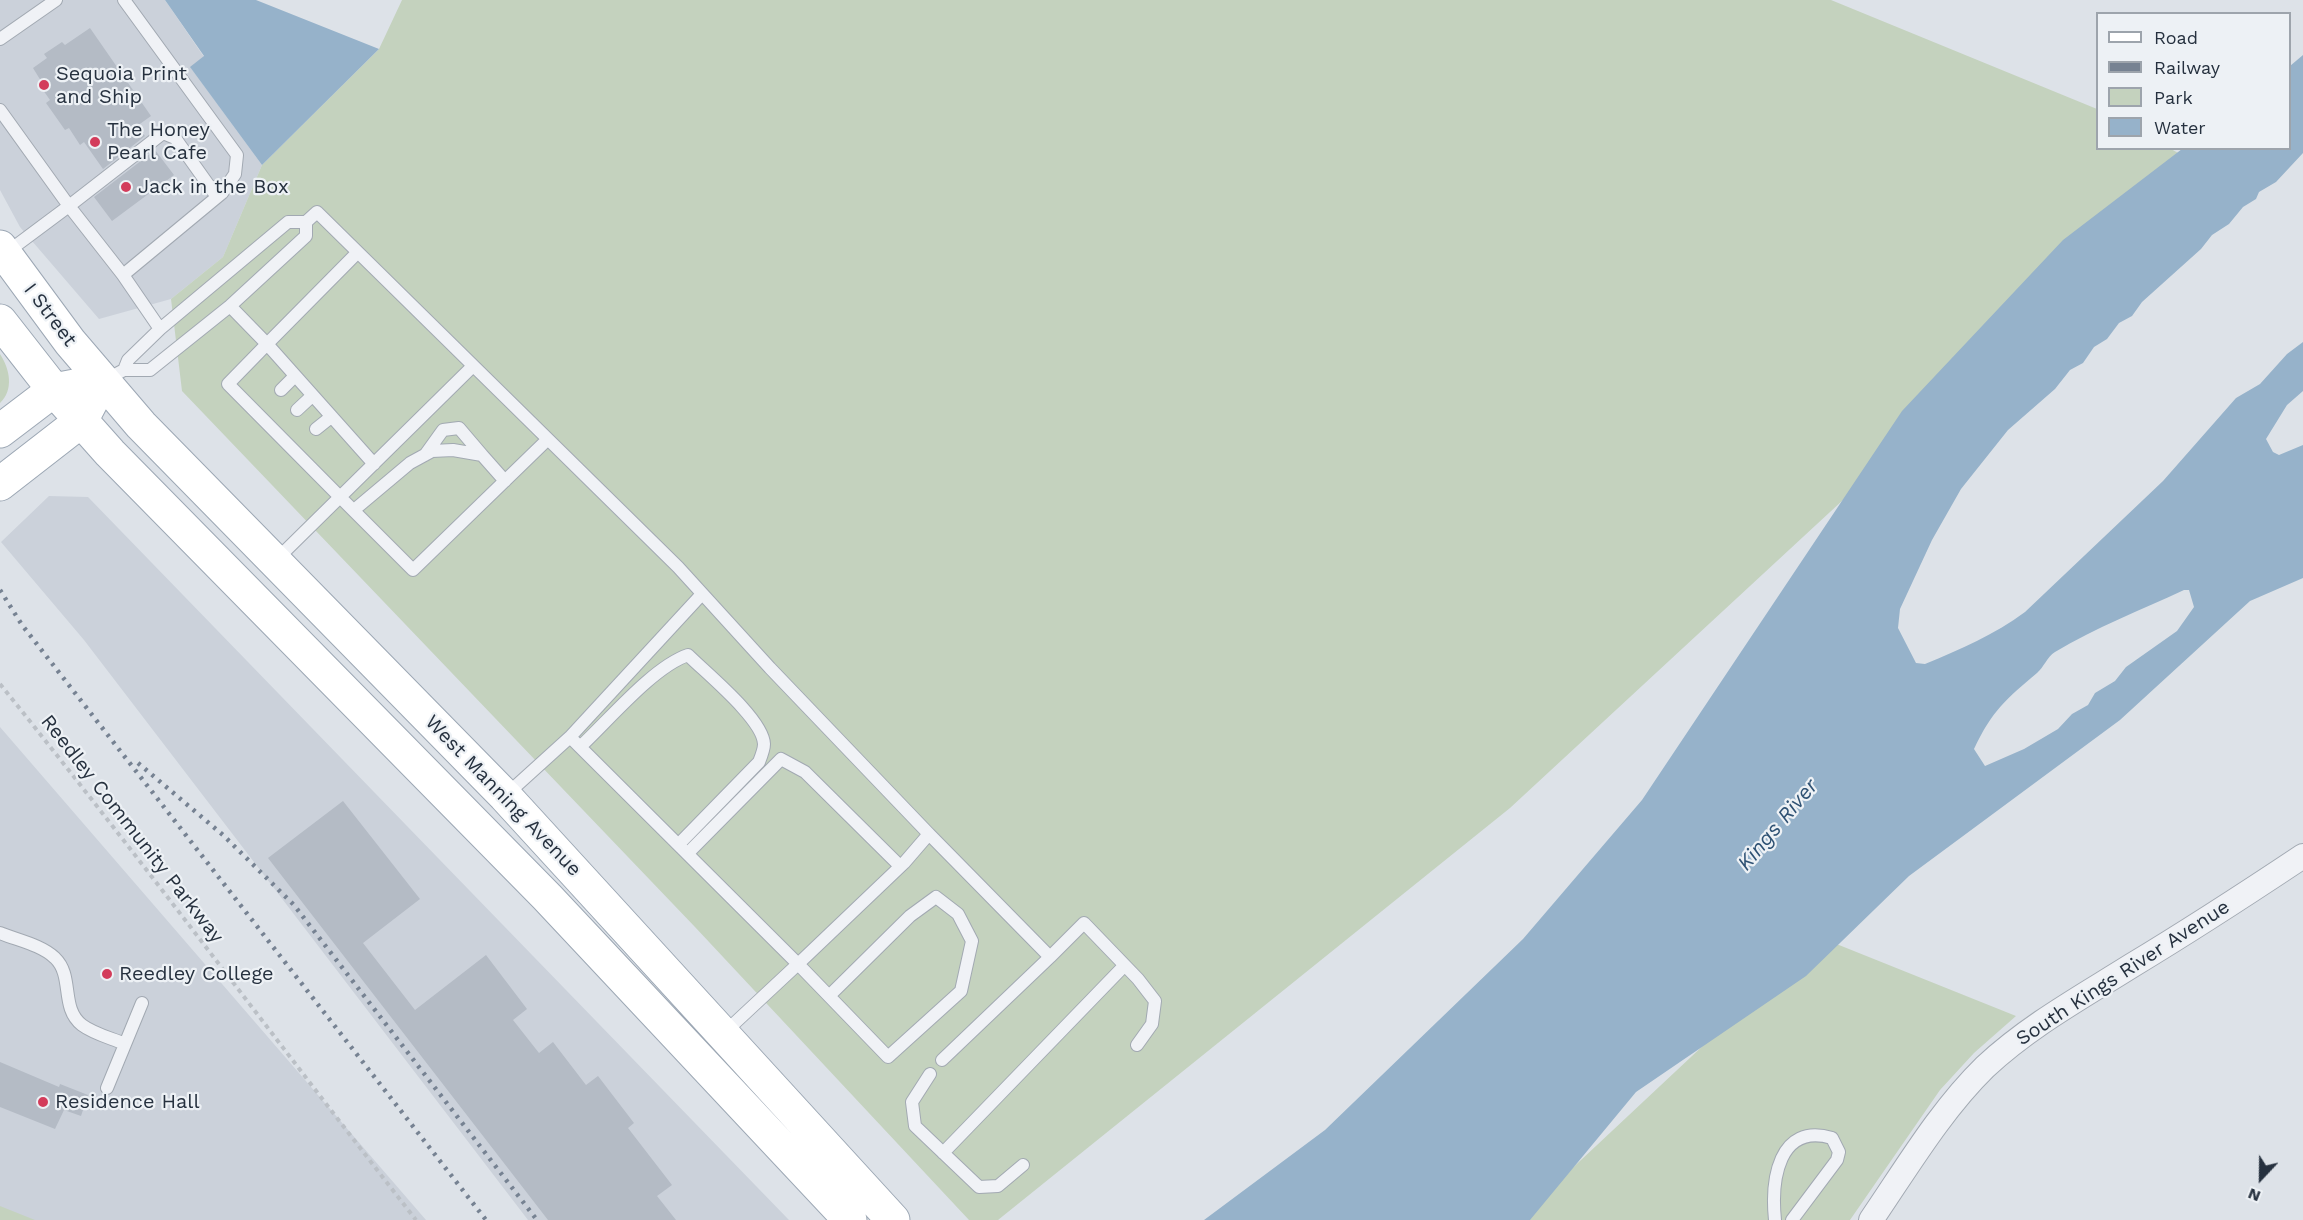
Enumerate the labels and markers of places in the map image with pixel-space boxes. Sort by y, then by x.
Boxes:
place label: Sequoia Print and Ship [56,62,187,109]
marker: Sequoia Print and Ship [37,78,51,92]
place label: The Honey Pearl Cafe [107,118,210,165]
marker: The Honey Pearl Cafe [88,135,102,149]
place label: Jack in the Box [138,175,289,199]
marker: Jack in the Box [119,180,133,194]
place label: Reedley College [119,962,274,986]
marker: Reedley College [100,967,114,981]
place label: Residence Hall [55,1090,199,1114]
marker: Residence Hall [36,1095,50,1109]

